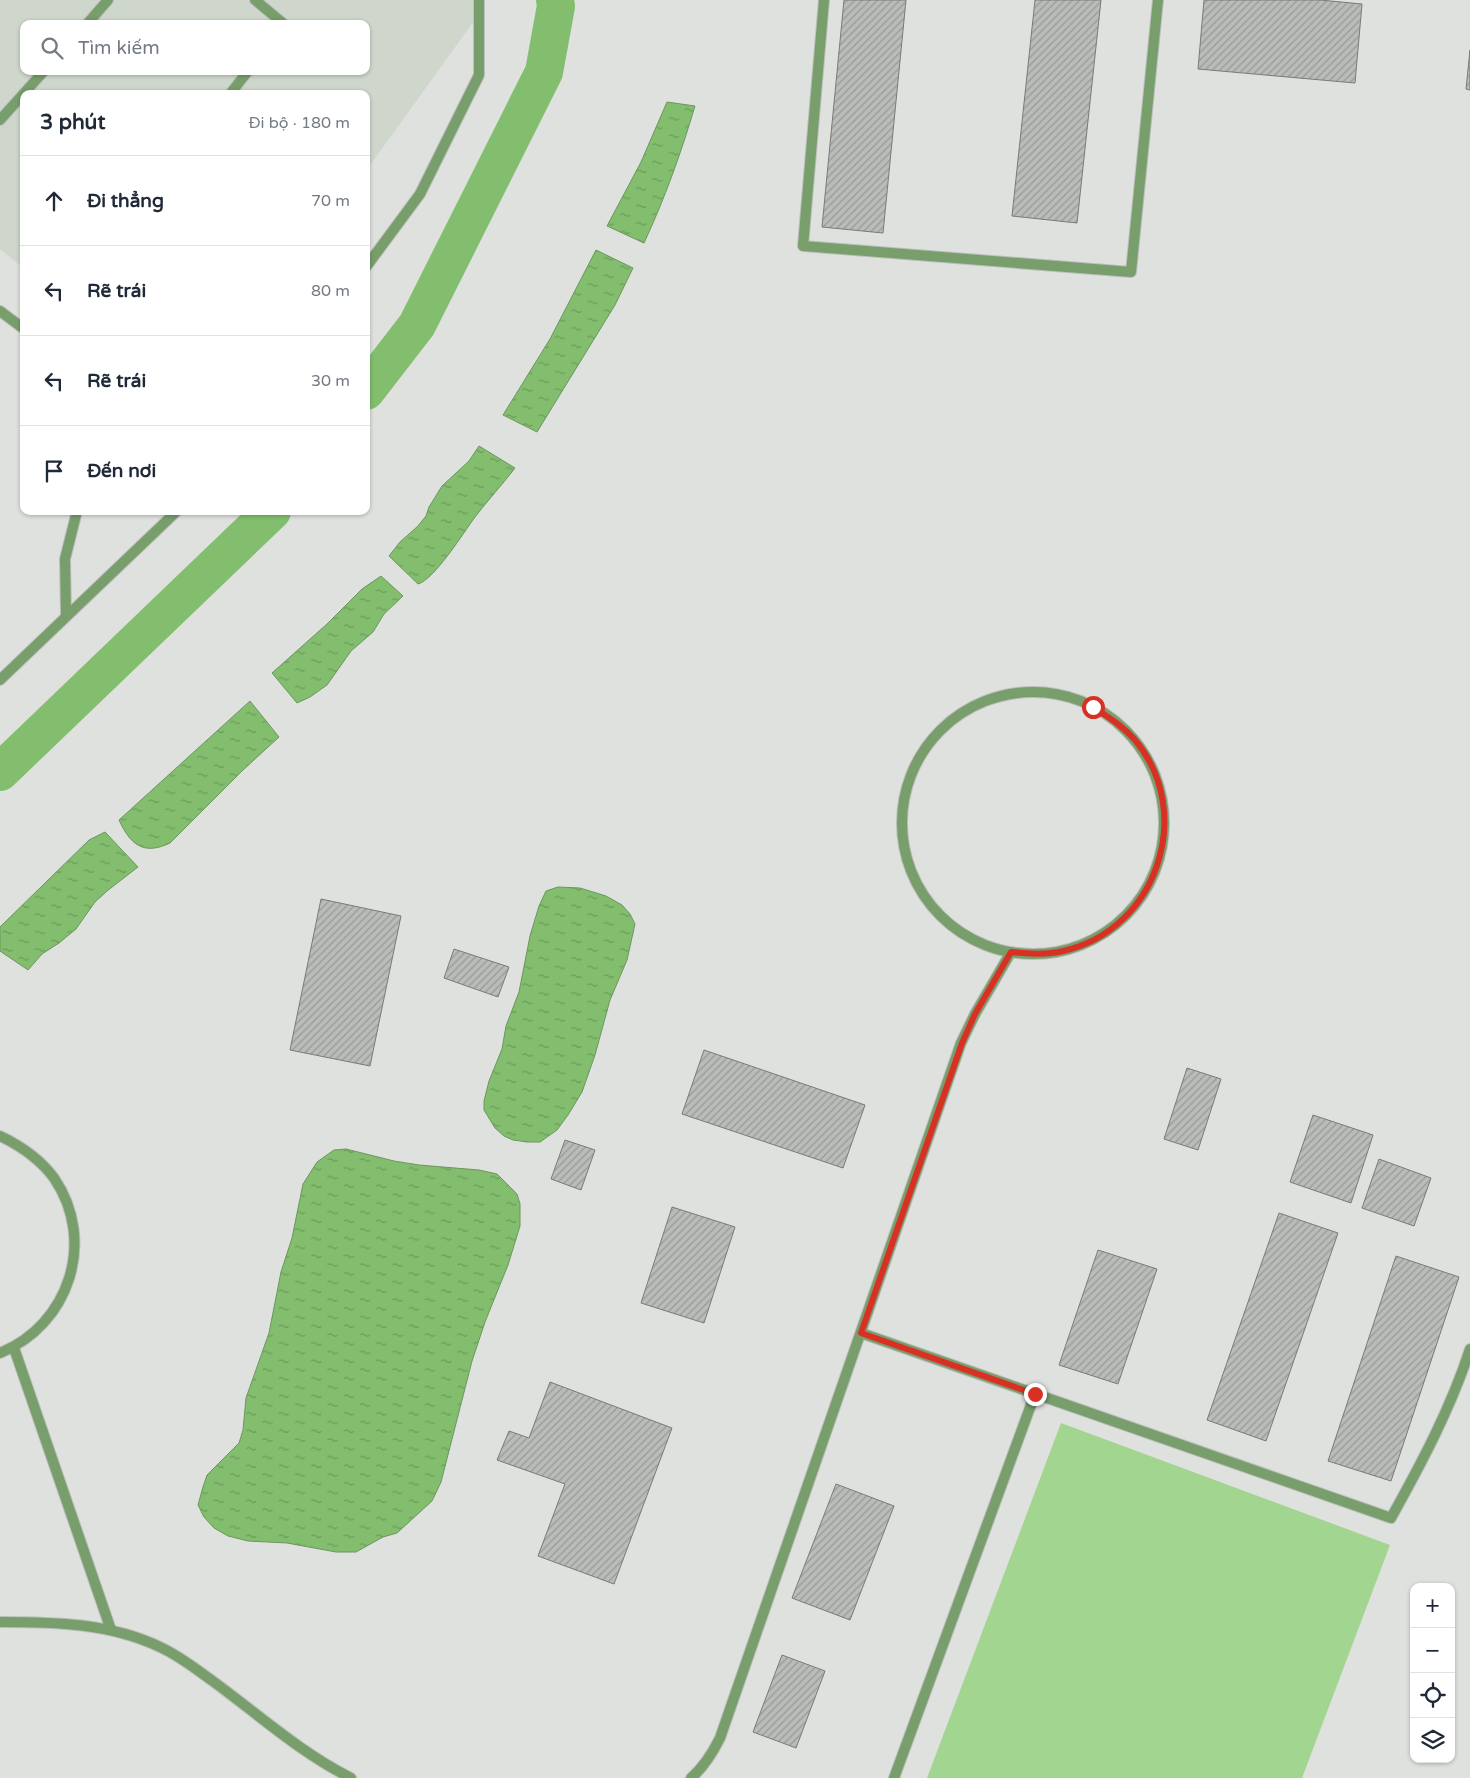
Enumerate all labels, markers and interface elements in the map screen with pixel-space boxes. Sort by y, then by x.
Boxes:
search box [20,20,370,75]
icon: search [38,34,66,62]
text: Tìm kiếm [78,37,160,59]
text: 3 phút [40,110,105,135]
text: Đi bộ · 180 m [249,113,350,133]
icon: ahead [40,187,68,215]
text: Đi thẳng [87,190,164,212]
text: 70 m [311,191,350,211]
icon: left [40,277,68,305]
text: Rẽ trái [87,280,146,302]
text: 80 m [311,281,350,301]
icon: left [40,367,68,395]
text: Rẽ trái [87,370,146,392]
text: 30 m [311,371,350,391]
icon: arrive [40,457,68,485]
text: Đến nơi [87,460,156,482]
route start [1082,696,1105,719]
route end [1024,1383,1047,1406]
map controls [1410,1583,1455,1763]
button: + [1410,1583,1455,1628]
button: − [1410,1628,1455,1673]
button: locate [1410,1673,1455,1718]
button: layers [1410,1718,1455,1763]

